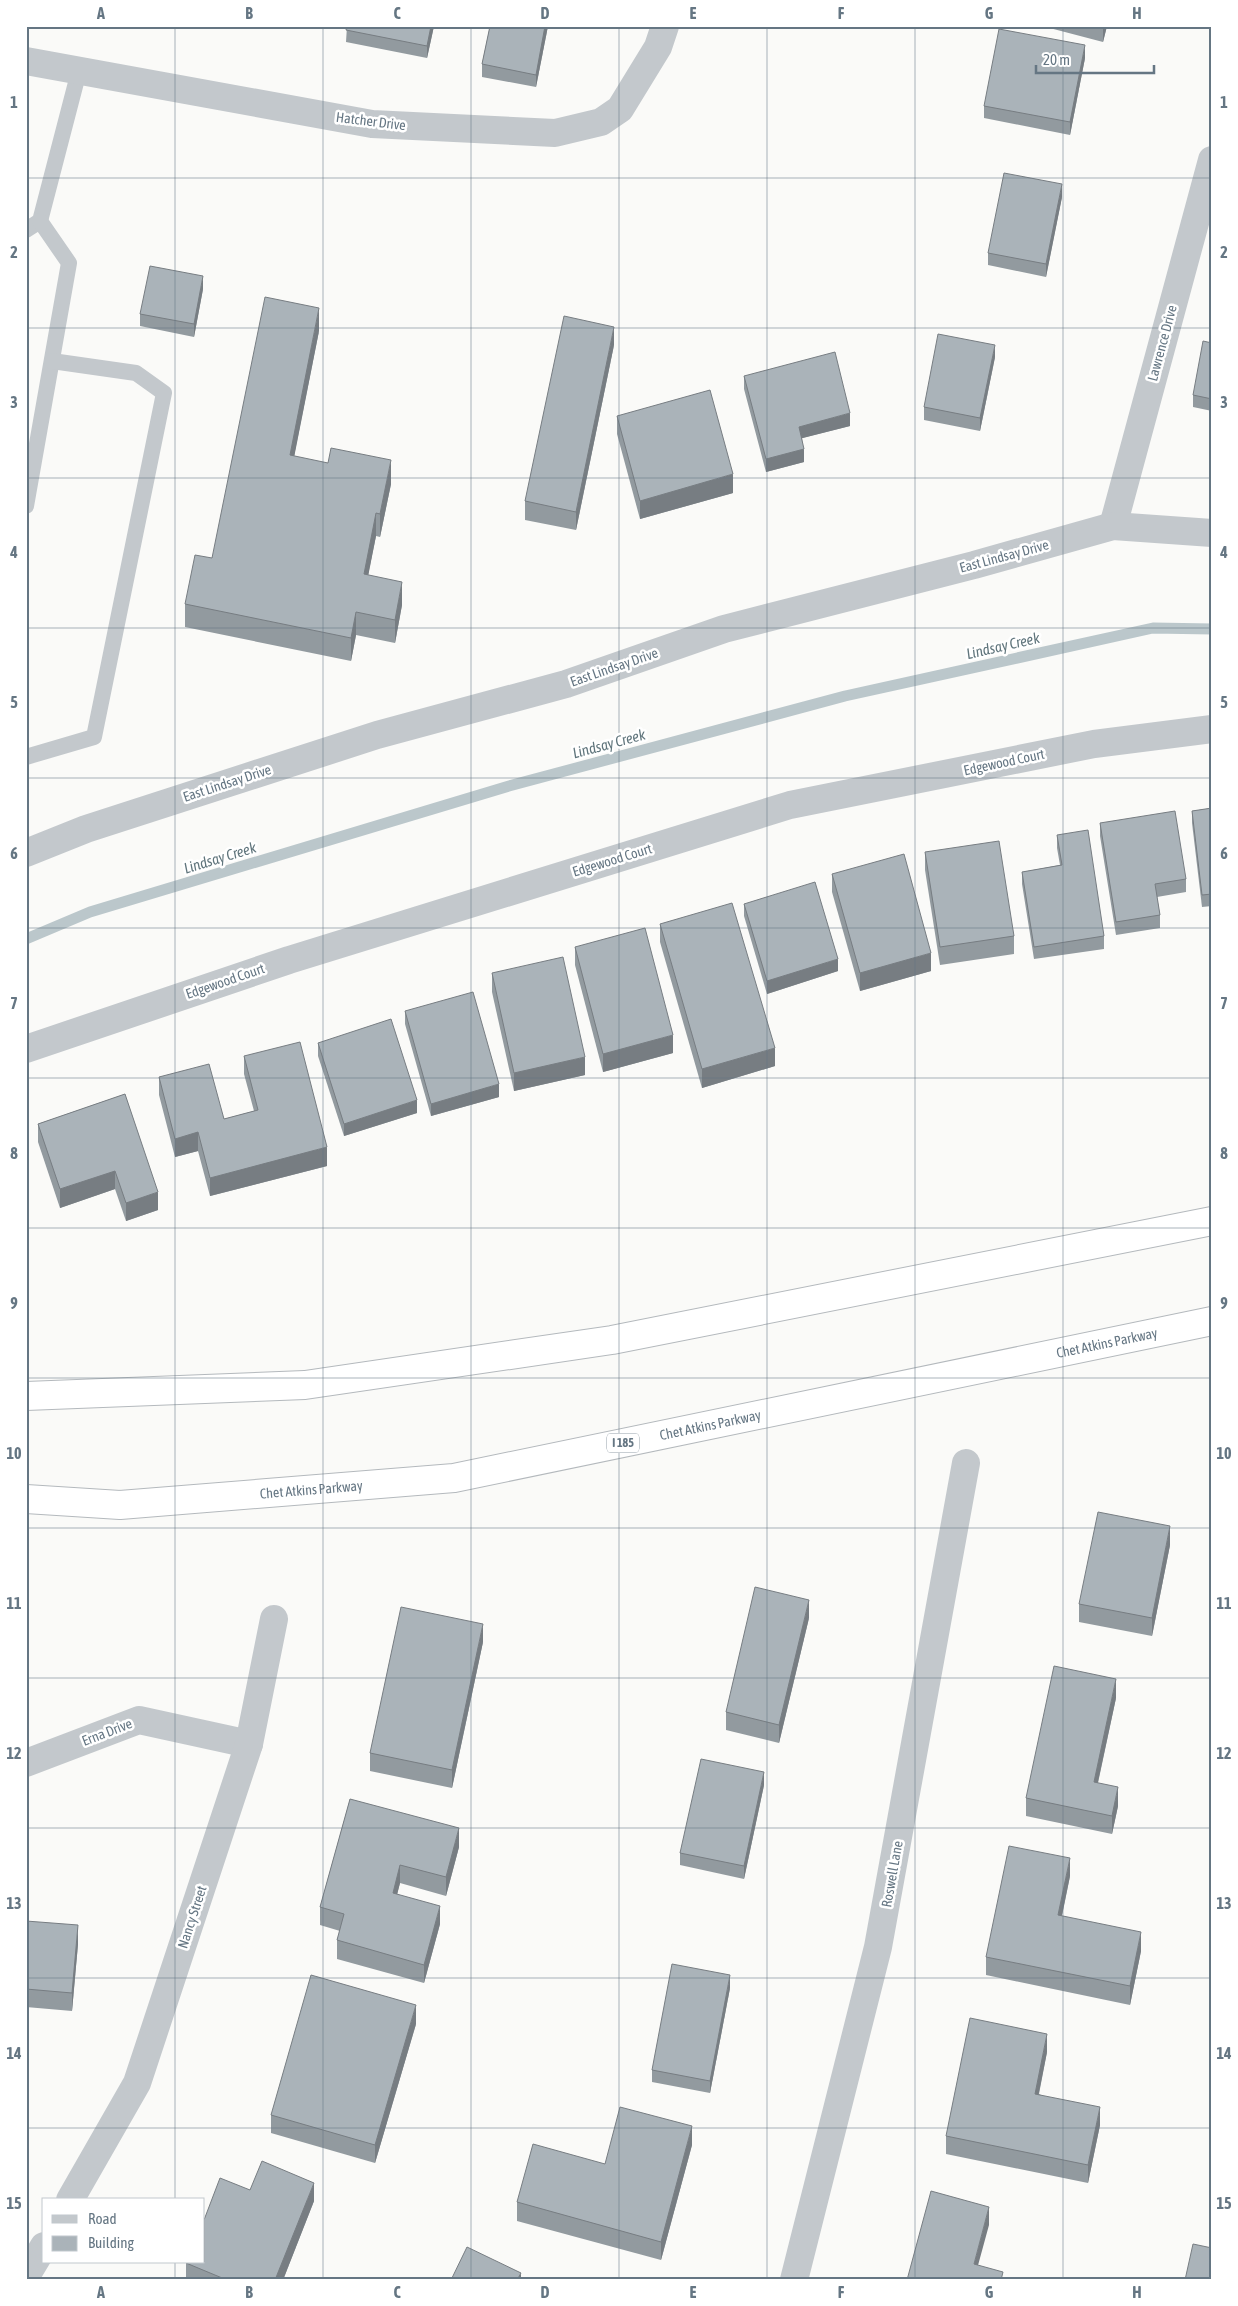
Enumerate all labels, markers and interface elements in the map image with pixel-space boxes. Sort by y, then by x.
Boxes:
text: A [96,4,105,22]
text: B [245,4,253,22]
text: C [393,4,401,22]
text: D [541,4,550,22]
text: E [690,4,697,22]
text: F [838,4,845,22]
text: G [985,4,994,22]
text: H [1132,4,1142,22]
scale bar [1036,42,1153,74]
text: 20 m [1043,51,1070,68]
text: 1 [10,93,18,111]
text: 1 [1220,93,1228,111]
street label: Hatcher Drive [335,109,407,133]
text: 2 [10,243,18,261]
text: 2 [1220,243,1228,261]
street label: Lawrence Drive [1144,303,1180,383]
text: 3 [10,393,18,411]
text: 3 [1220,393,1228,411]
street label: East Lindsay Drive [958,536,1050,576]
text: 4 [9,543,18,561]
text: 4 [1219,543,1228,561]
water label: Lindsay Creek [965,629,1042,662]
street label: East Lindsay Drive [568,645,660,689]
text: 5 [10,693,18,711]
text: 5 [1220,693,1228,711]
water label: Lindsay Creek [571,726,648,761]
street label: Edgewood Court [962,746,1046,778]
street label: East Lindsay Drive [181,761,273,805]
water label: Lindsay Creek [182,838,258,877]
street label: Edgewood Court [570,840,654,880]
text: 6 [10,844,18,862]
text: 6 [1220,844,1228,862]
street label: Edgewood Court [184,960,266,1002]
text: 7 [10,994,18,1012]
text: 7 [1220,994,1228,1012]
text: 8 [10,1144,18,1162]
text: 8 [1220,1144,1228,1162]
text: 9 [10,1294,18,1312]
text: 9 [1220,1294,1228,1312]
street label: Chet Atkins Parkway [1055,1324,1159,1361]
street label: Chet Atkins Parkway [658,1407,763,1443]
road number: I 185 [607,1434,639,1452]
text: 10 [6,1444,22,1462]
text: 10 [1216,1444,1232,1462]
street label: Chet Atkins Parkway [259,1477,363,1502]
text: 11 [6,1594,22,1612]
text: 11 [1216,1594,1232,1612]
street label: Erna Drive [80,1715,134,1749]
text: 12 [6,1744,22,1762]
text: 12 [1216,1744,1232,1762]
street label: Roswell Lane [878,1839,906,1909]
street label: Nancy Street [174,1884,210,1950]
text: 13 [6,1894,22,1912]
text: 13 [1216,1894,1232,1912]
text: 14 [6,2044,22,2062]
text: 14 [1216,2044,1232,2062]
text: 15 [6,2194,22,2212]
text: 15 [1216,2194,1232,2212]
legend [42,2198,205,2264]
text: Road [88,2210,117,2227]
text: Building [88,2234,134,2251]
text: A [96,2283,105,2301]
text: B [245,2283,253,2301]
text: C [393,2283,401,2301]
text: D [541,2283,550,2301]
text: E [690,2283,697,2301]
text: F [838,2283,845,2301]
text: G [985,2283,994,2301]
text: H [1132,2283,1142,2301]

